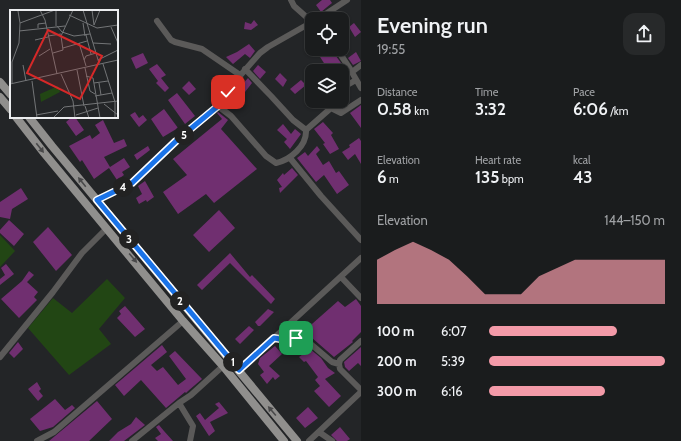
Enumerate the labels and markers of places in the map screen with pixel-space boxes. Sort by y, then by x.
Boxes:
pin [211,75,245,109]
pin: 5 [174,125,194,145]
pin: 4 [113,177,133,197]
pin: 3 [119,229,139,249]
pin: 2 [170,291,190,311]
pin [279,321,313,355]
pin: 1 [223,352,243,372]

